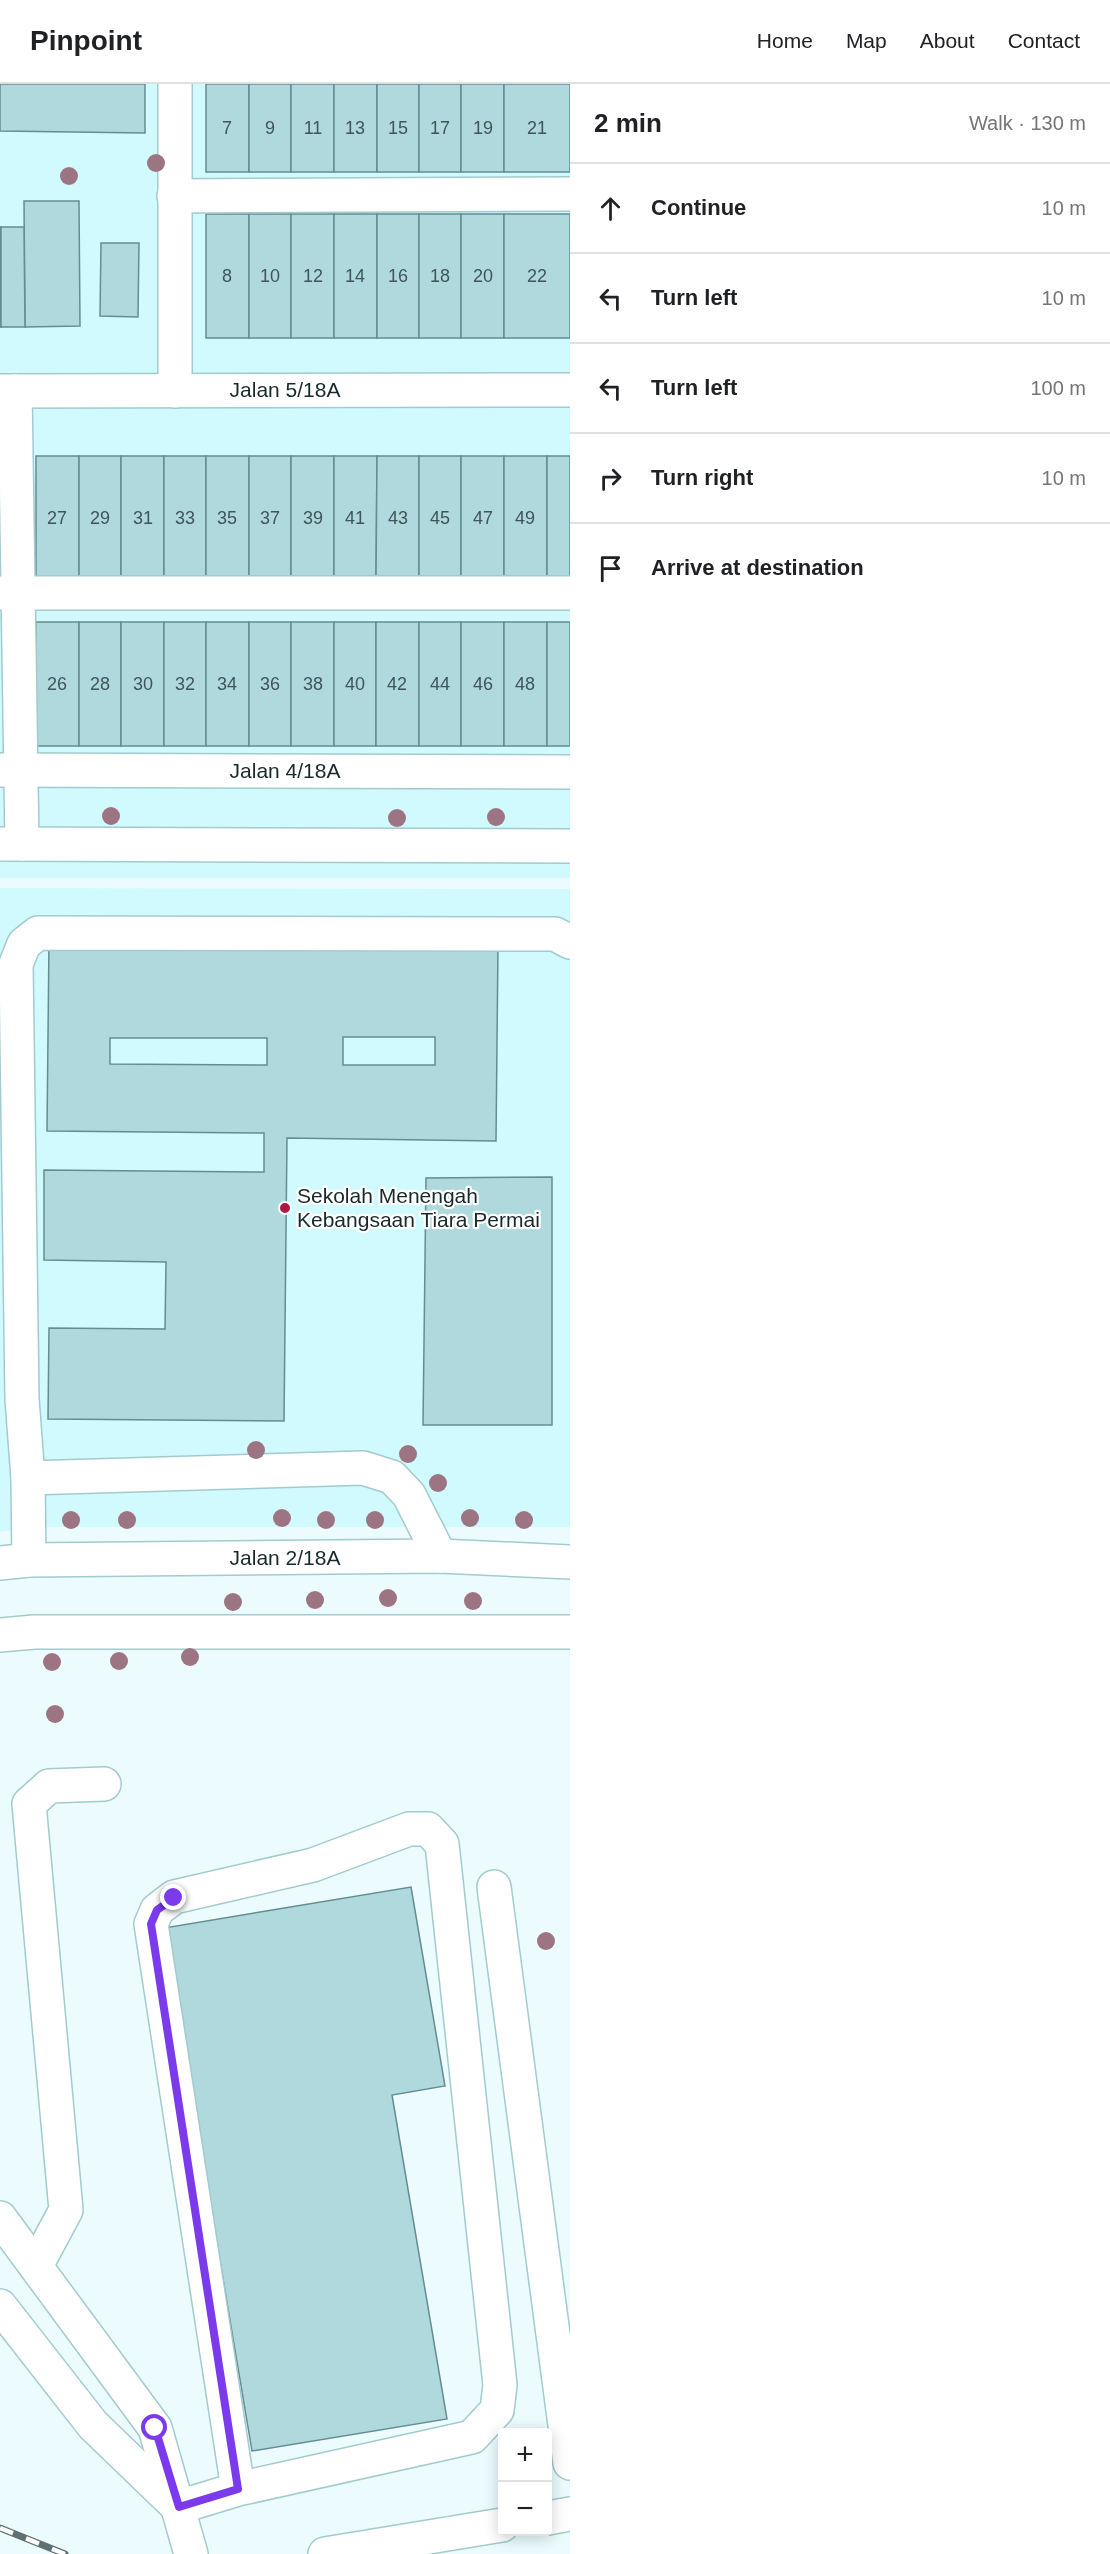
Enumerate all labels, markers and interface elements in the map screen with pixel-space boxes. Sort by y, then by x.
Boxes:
text: Pinpoint [30,25,142,56]
text: Home [757,29,813,52]
text: Map [846,29,887,52]
text: About [920,29,975,52]
text: Contact [1008,29,1080,52]
text: 2 min [594,108,662,138]
text: Walk · 130 m [969,112,1086,134]
house number: 7 [222,118,232,138]
house number: 9 [265,118,275,138]
house number: 11 [304,118,322,138]
house number: 13 [345,118,365,138]
house number: 15 [388,118,408,138]
house number: 17 [430,118,450,138]
house number: 19 [473,118,493,138]
house number: 21 [527,118,547,138]
icon: ahead [594,192,627,225]
text: Continue [651,195,746,220]
text: 10 m [1042,197,1086,219]
house number: 8 [222,266,232,286]
house number: 10 [260,266,280,286]
house number: 12 [303,266,323,286]
house number: 14 [345,266,365,286]
house number: 16 [388,266,408,286]
house number: 18 [430,266,450,286]
house number: 20 [473,266,493,286]
house number: 22 [527,266,547,286]
icon: left [594,282,627,315]
text: Turn left [651,285,737,310]
text: 10 m [1042,287,1086,309]
icon: left [594,372,627,405]
text: Turn left [651,375,737,400]
text: 100 m [1030,377,1086,399]
street label: Jalan 5/18A [230,378,340,401]
icon: right [594,462,627,495]
text: Turn right [651,465,753,490]
text: 10 m [1042,467,1086,489]
house number: 27 [47,508,67,528]
house number: 29 [90,508,110,528]
house number: 31 [133,508,153,528]
house number: 33 [175,508,195,528]
house number: 35 [217,508,237,528]
house number: 37 [260,508,280,528]
house number: 39 [303,508,323,528]
house number: 41 [345,508,365,528]
house number: 43 [388,508,408,528]
house number: 45 [430,508,450,528]
house number: 47 [473,508,493,528]
house number: 49 [515,508,535,528]
icon: arrive [594,552,627,585]
text: Arrive at destination [651,555,864,580]
house number: 26 [47,674,67,694]
house number: 28 [90,674,110,694]
house number: 30 [133,674,153,694]
house number: 32 [175,674,195,694]
house number: 34 [217,674,237,694]
house number: 36 [260,674,280,694]
house number: 38 [303,674,323,694]
house number: 40 [345,674,365,694]
house number: 42 [387,674,407,694]
house number: 44 [430,674,450,694]
house number: 46 [473,674,493,694]
house number: 48 [515,674,535,694]
street label: Jalan 4/18A [230,759,340,782]
place label: Sekolah Menengah Kebangsaan Tiara Permai [297,1184,540,1231]
marker: Sekolah Menengah Kebangsaan Tiara Permai [278,1201,292,1215]
street label: Jalan 2/18A [230,1546,340,1569]
route end [160,1884,186,1910]
route start [141,2414,167,2440]
map controls [498,2428,552,2536]
button: + [498,2428,552,2482]
button: − [498,2482,552,2536]

